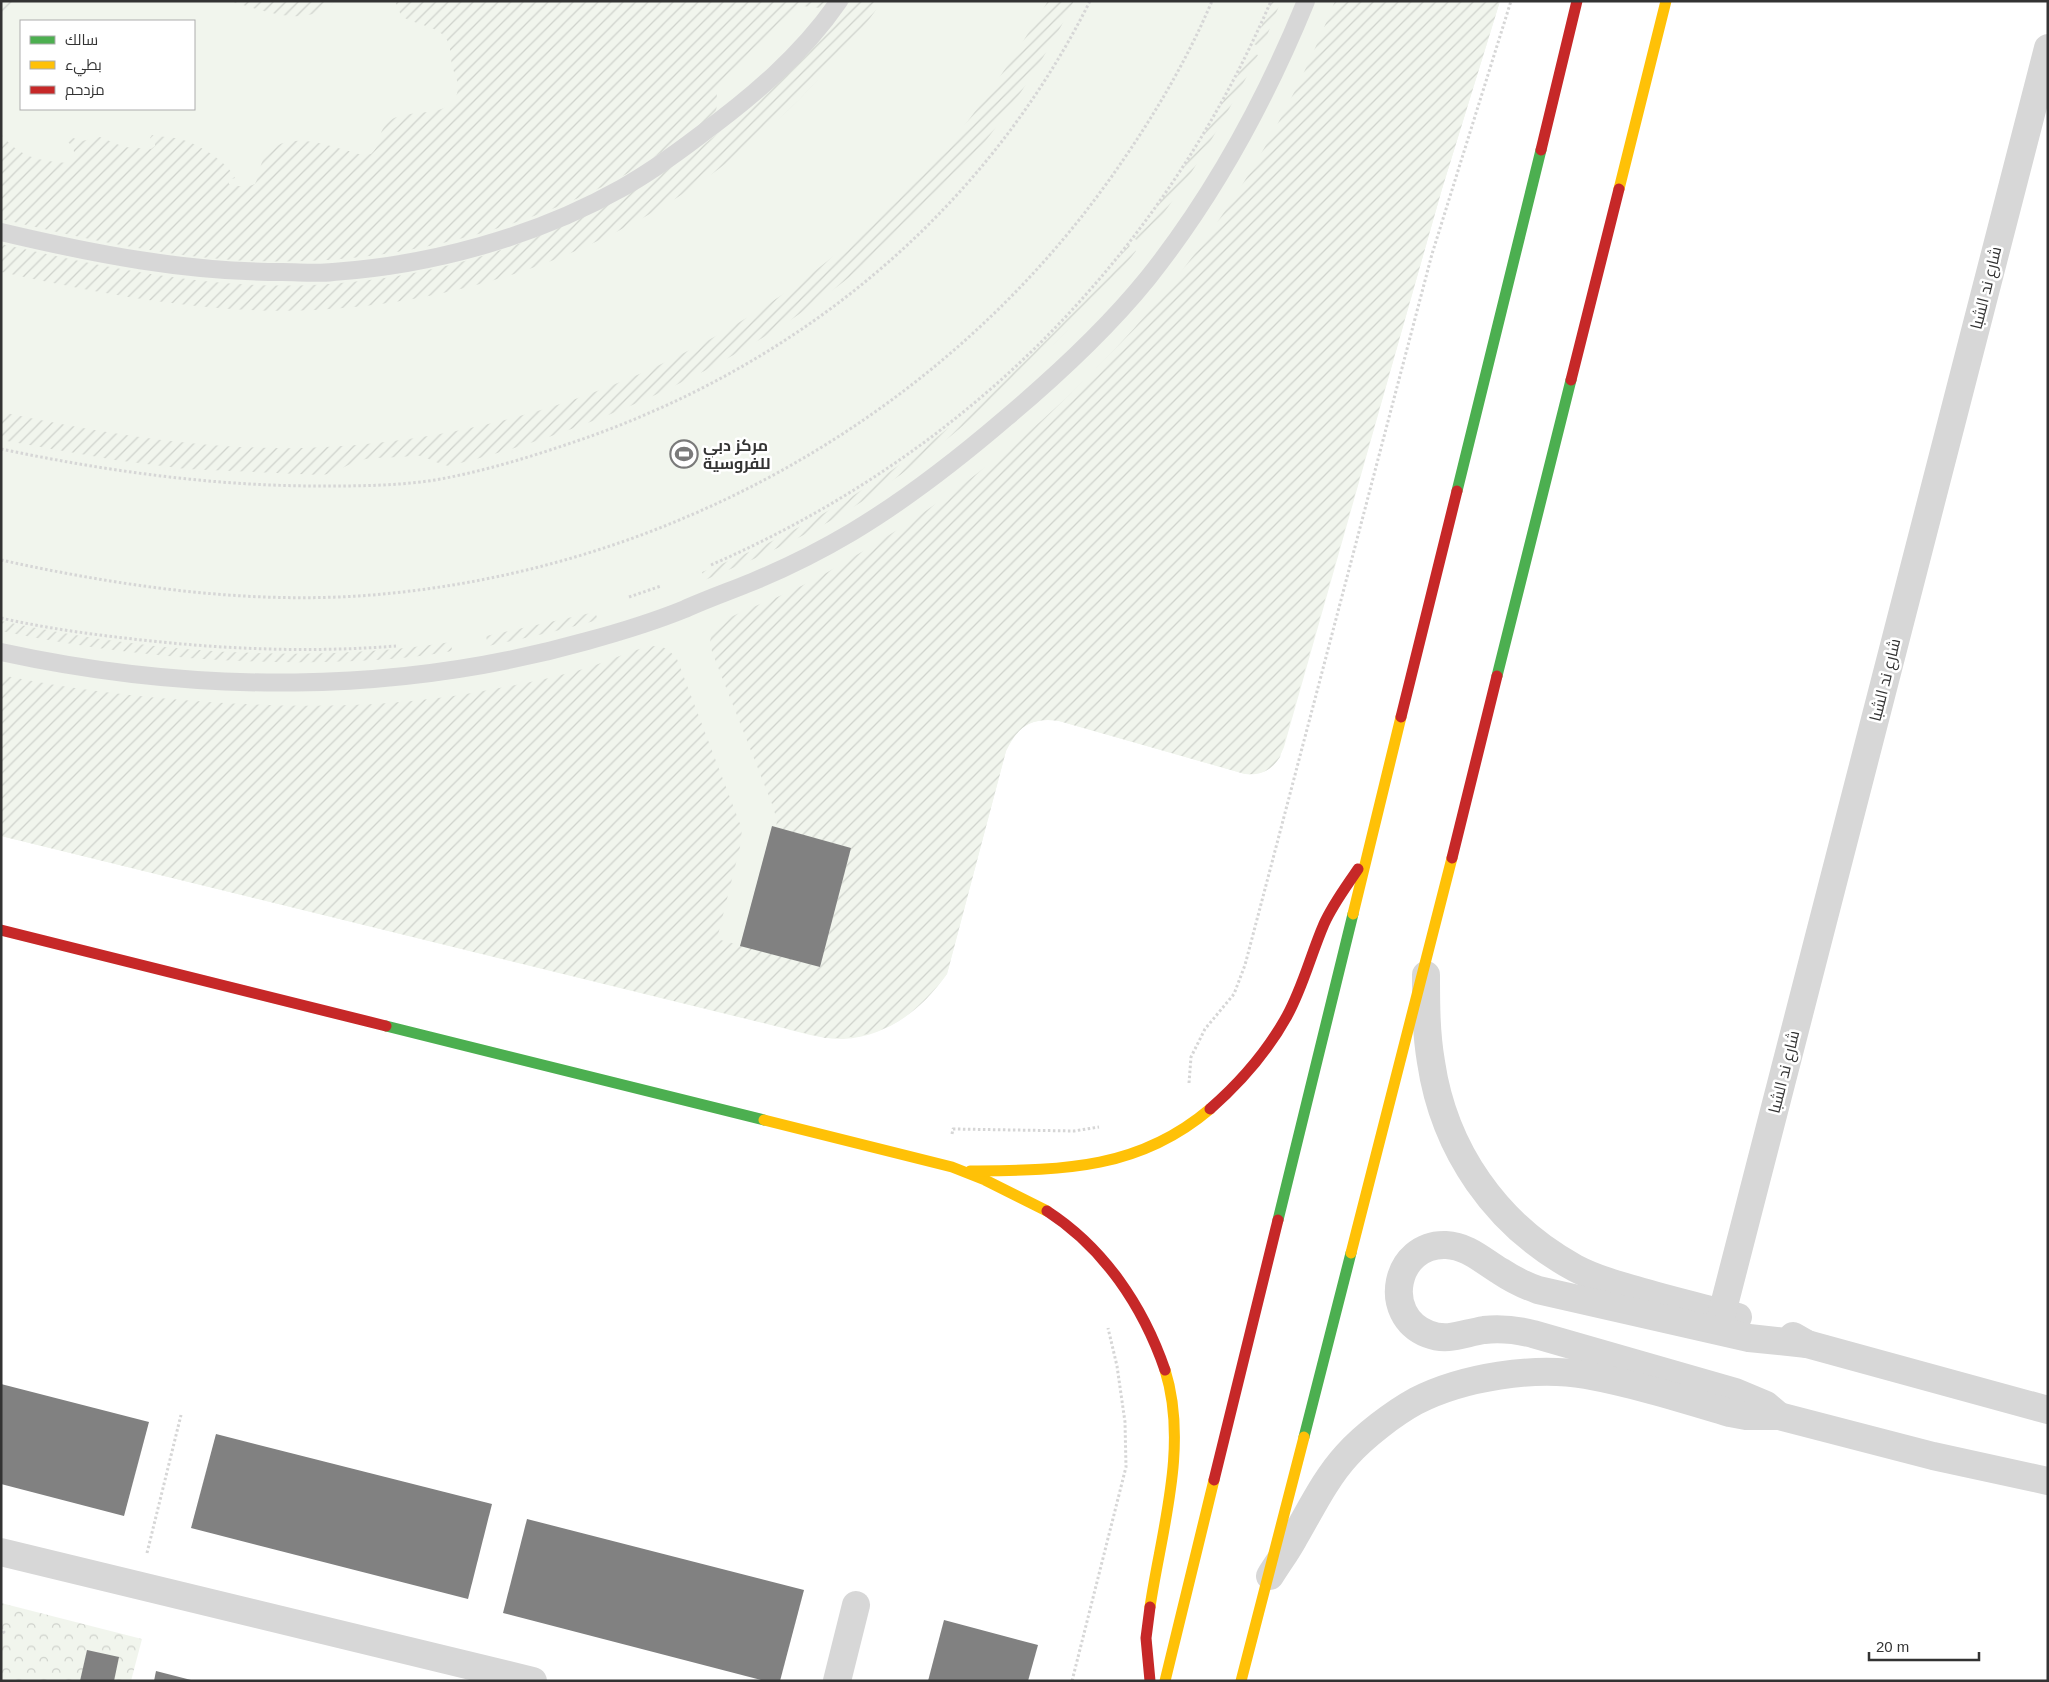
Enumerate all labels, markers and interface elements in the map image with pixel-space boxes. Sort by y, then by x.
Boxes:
legend [20,20,195,110]
text: سالك [65,31,98,48]
text: بطيء [65,56,102,77]
text: مزدحم [65,81,105,100]
street label: شارع ند الشبا [1968,245,2007,332]
place label: مركز دبي للفروسية [703,437,771,473]
sports icon: مركز دبي للفروسية [669,439,699,469]
street label: شارع ند الشبا [1867,637,1906,724]
street label: شارع ند الشبا [1766,1029,1805,1116]
scale bar [1869,1630,1979,1662]
text: 20 m [1876,1638,1909,1655]

